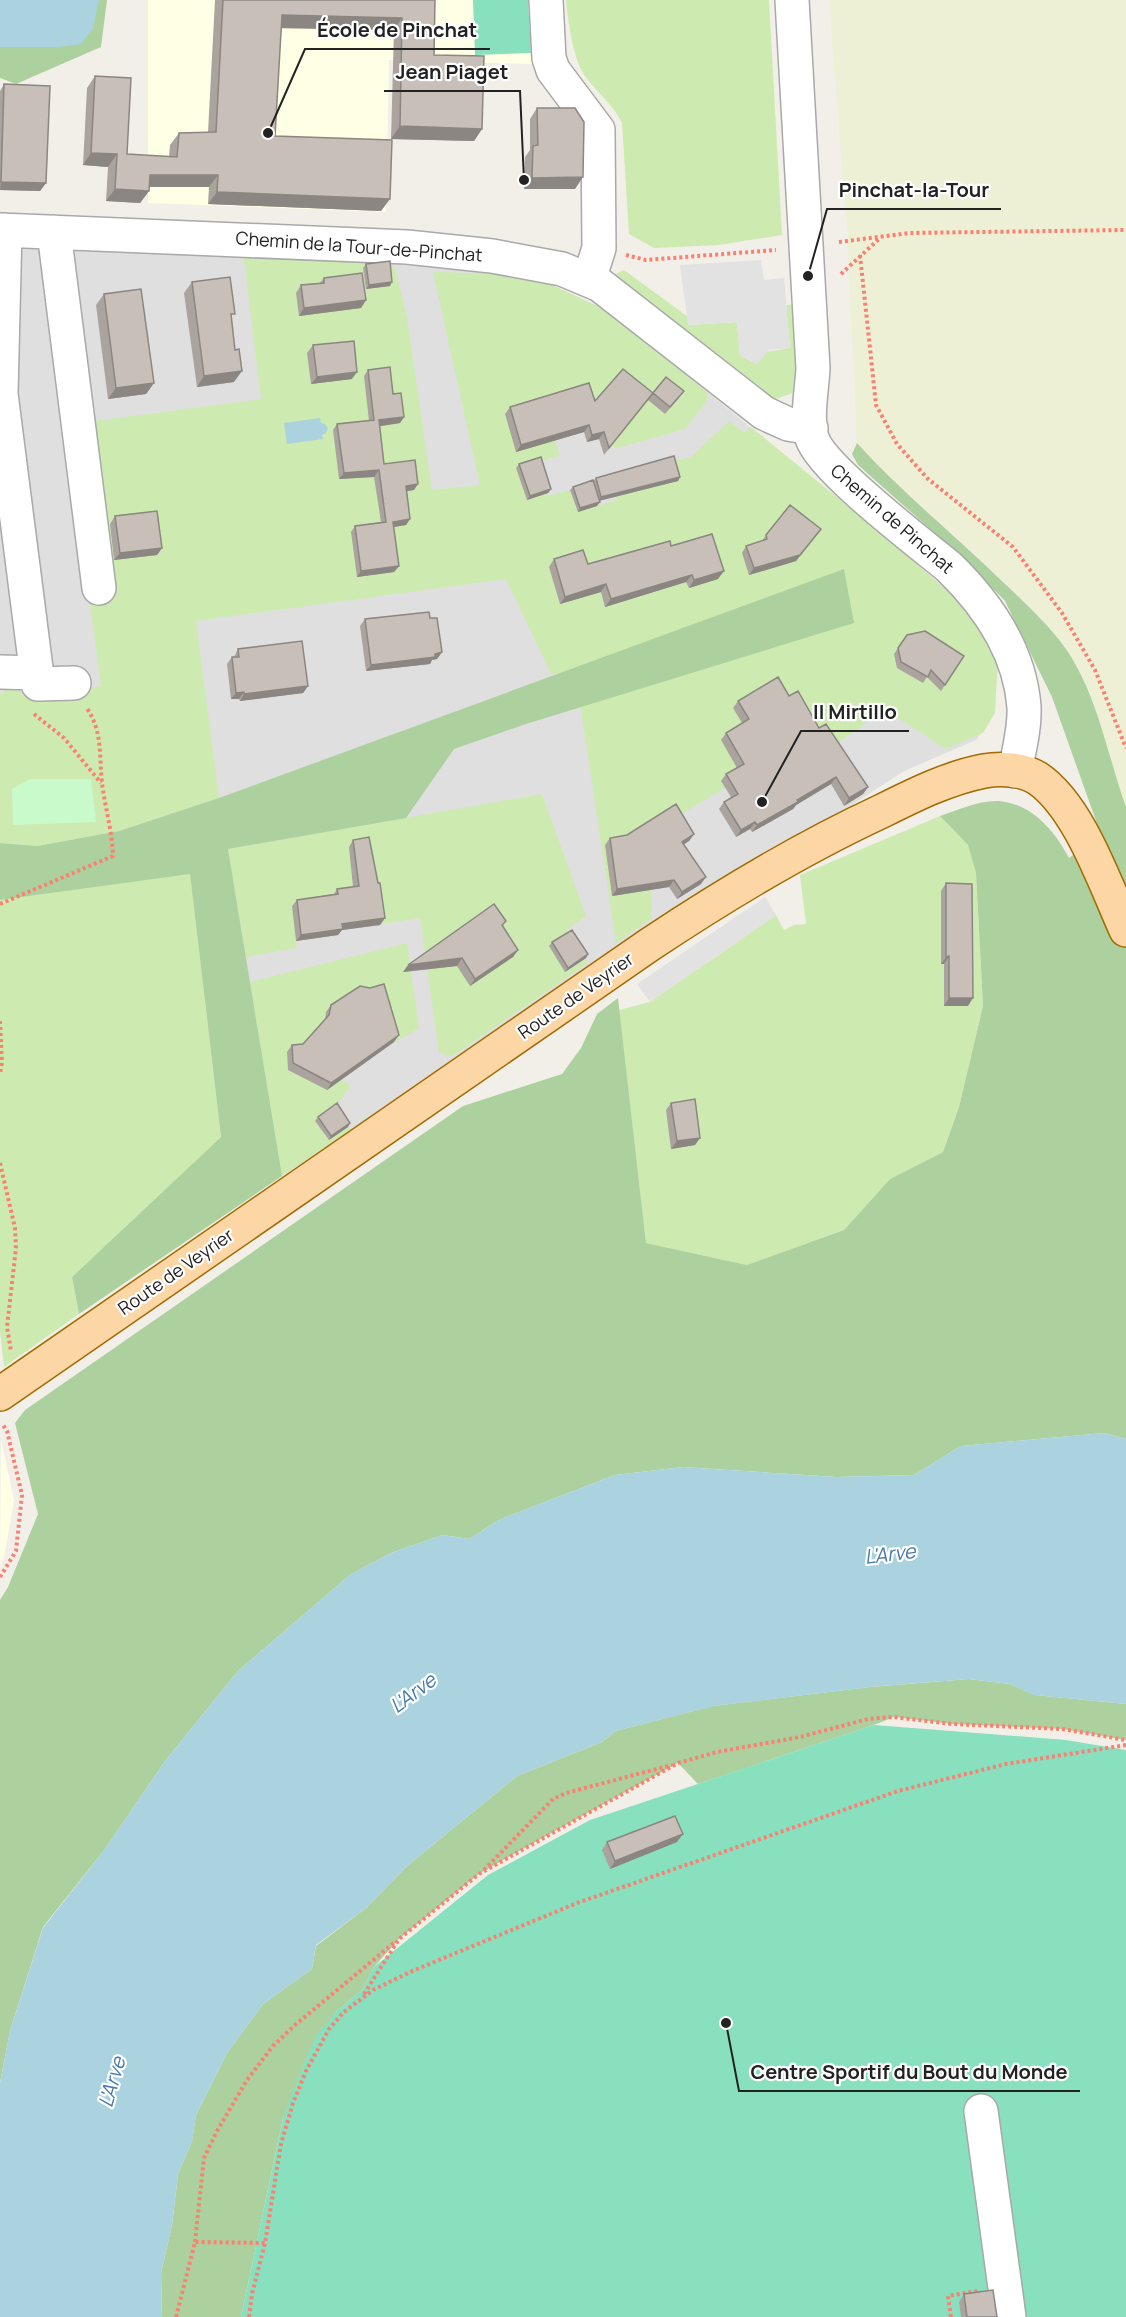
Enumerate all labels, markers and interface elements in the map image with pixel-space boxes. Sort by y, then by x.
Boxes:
callout: École de Pinchat [305,11,490,49]
text: École de Pinchat [317,16,477,43]
callout: Jean Piaget [384,53,520,91]
text: Jean Piaget [396,58,508,85]
callout: Pinchat-la-Tour [827,171,1001,209]
text: Pinchat-la-Tour [839,176,989,203]
street label: Chemin de la Tour-de-Pinchat [235,225,483,267]
street label: Chemin de Pinchat [826,458,959,578]
callout: Il Mirtillo [801,693,909,731]
text: Il Mirtillo [813,698,897,725]
street label: Route de Veyrier [513,946,638,1044]
street label: Route de Veyrier [113,1222,238,1320]
water label: L'Arve [863,1537,918,1570]
water label: L'Arve [384,1666,442,1719]
water label: L'Arve [92,2052,132,2110]
callout: Centre Sportif du Bout du Monde [739,2053,1080,2091]
text: Centre Sportif du Bout du Monde [750,2058,1068,2085]

